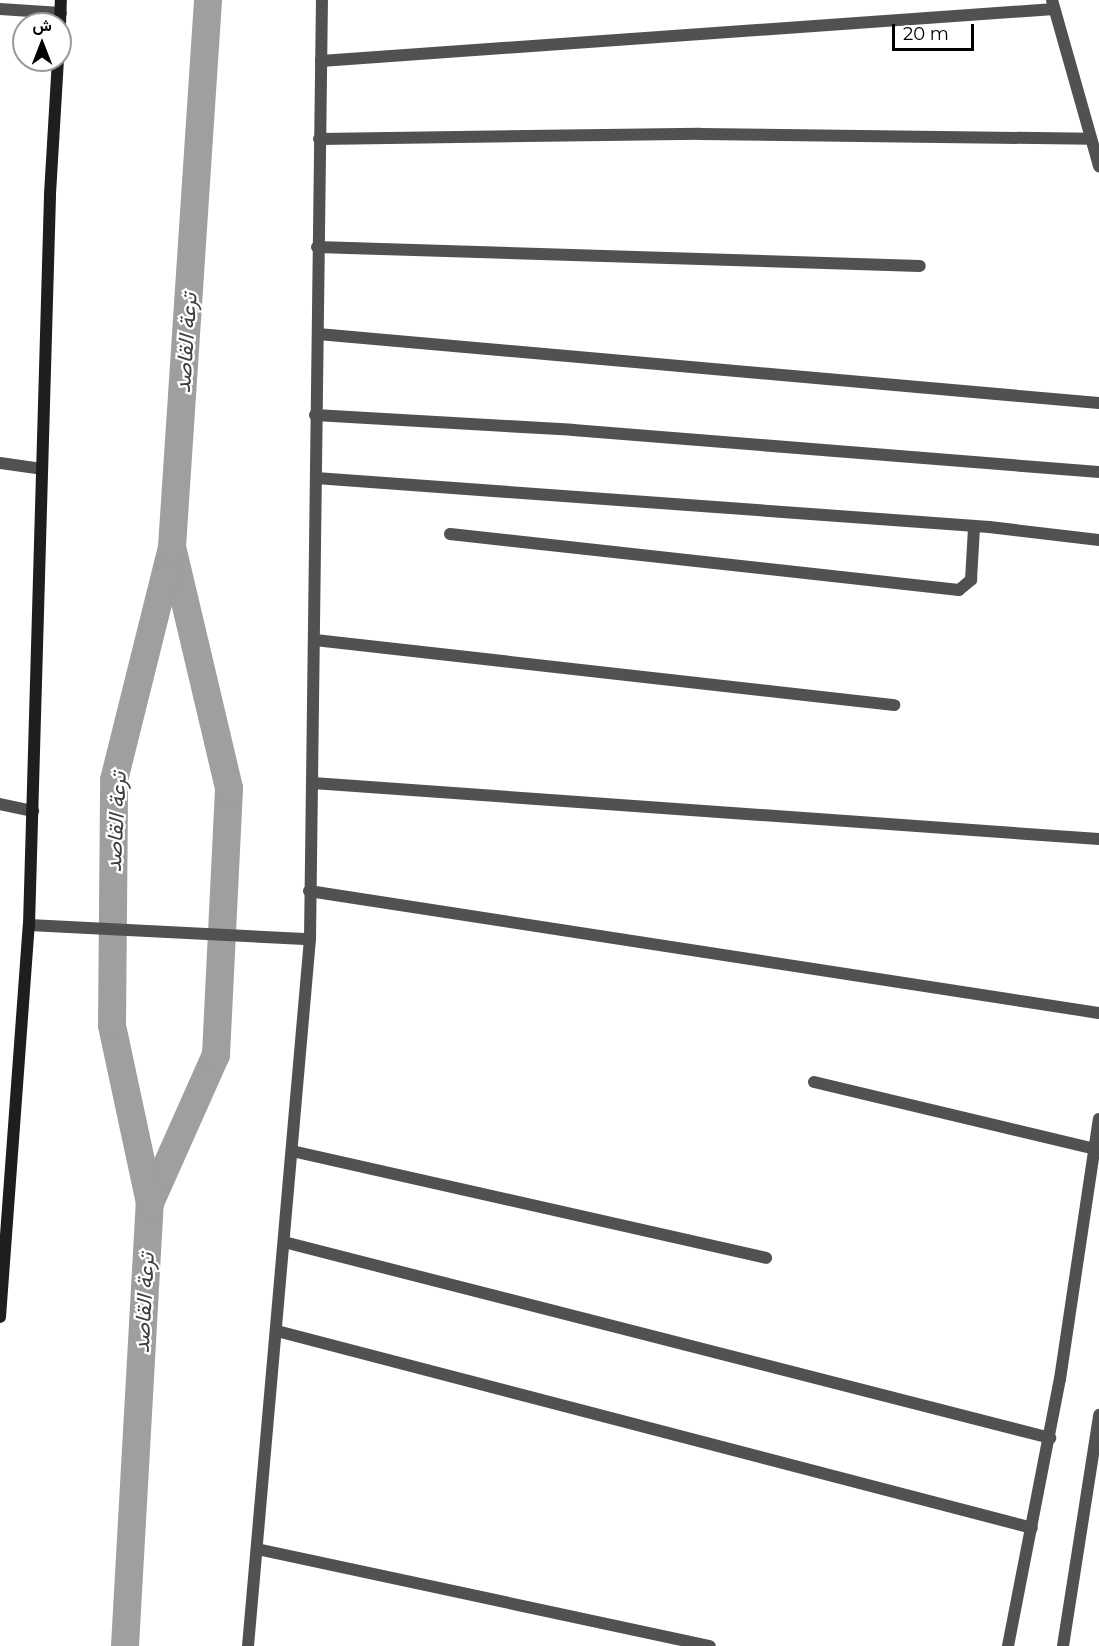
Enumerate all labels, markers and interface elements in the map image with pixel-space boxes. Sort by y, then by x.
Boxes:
north arrow [12,12,72,72]
scale bar [895,12,978,50]
text: ش [32,16,52,35]
text: 20 m [903,23,949,45]
water label: ترعة القاصد [169,292,203,394]
water label: ترعة القاصد [100,771,132,873]
water label: ترعة القاصد [128,1252,160,1354]

